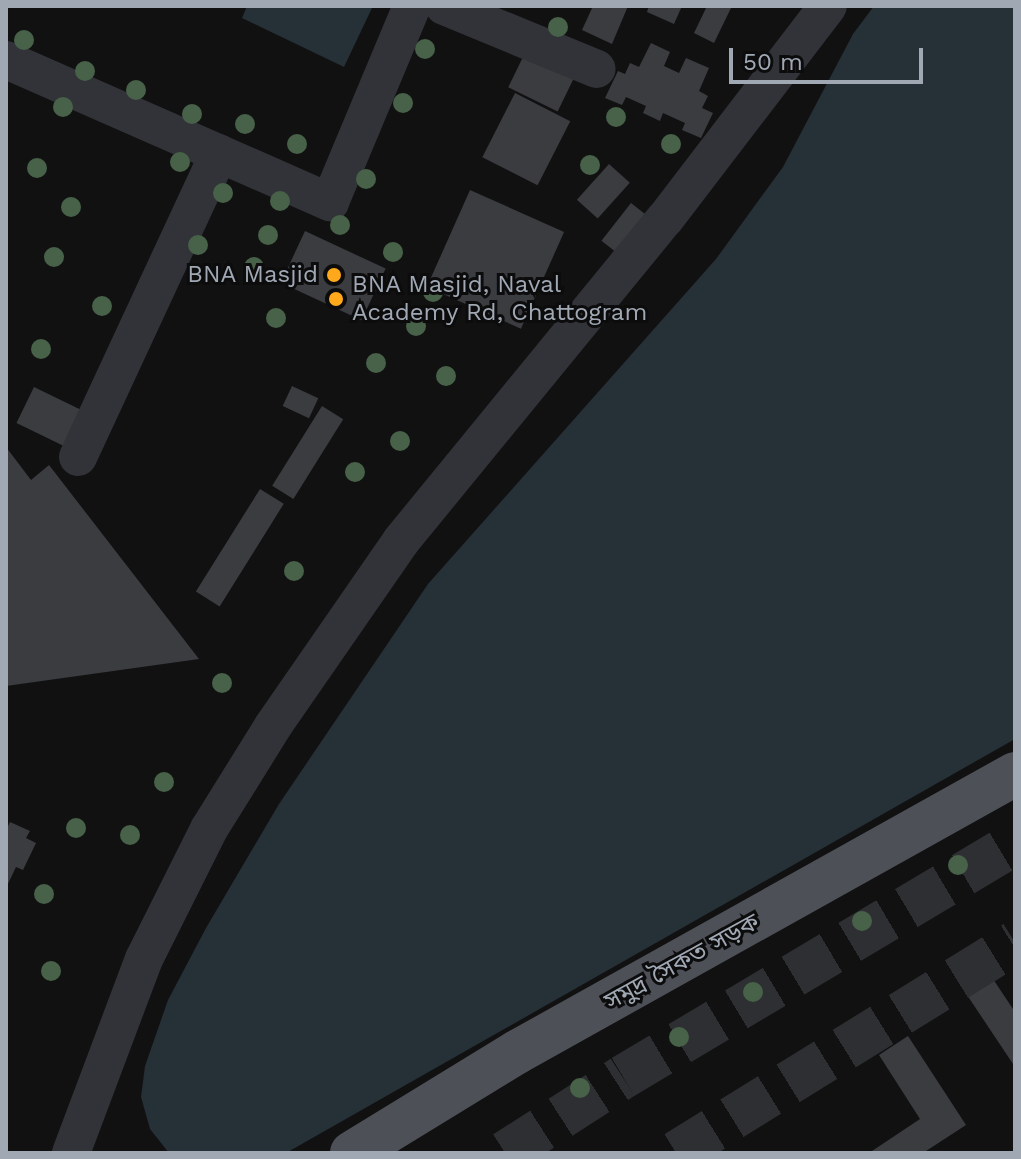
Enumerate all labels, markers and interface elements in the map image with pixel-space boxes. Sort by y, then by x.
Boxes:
scale bar [733,32,927,82]
text: 50 m [743,48,803,76]
place label: BNA Masjid [186,261,318,289]
marker: BNA Masjid [325,266,343,284]
place label: BNA Masjid, Naval Academy Rd, Chattogram [352,271,648,327]
marker: BNA Masjid, Naval Academy Rd, Chattogram [327,290,345,308]
street label: সমুদ্র সৈকত সড়ক [600,908,764,1016]

